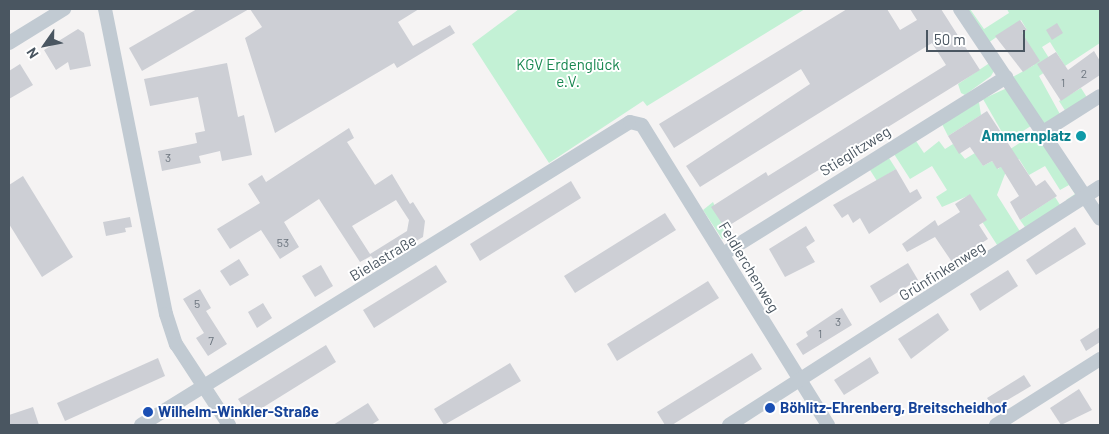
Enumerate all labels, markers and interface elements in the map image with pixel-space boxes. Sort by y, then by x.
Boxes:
north arrow [20,20,70,70]
scale bar [929,20,1028,52]
text: 50 m [934,30,966,48]
text: N [22,45,42,62]
park label: KGV Erdenglück e.V. [516,55,620,90]
house number: 2 [1081,67,1087,81]
house number: 1 [1061,76,1065,90]
street label: Stieglitzweg [816,122,894,180]
place label: Ammernplatz [981,127,1071,145]
marker: Ammernplatz [1075,130,1087,142]
house number: 3 [165,151,171,165]
street label: Feldlerchenweg [715,218,783,316]
street label: Bielastraße [346,231,420,285]
house number: 53 [277,236,289,250]
street label: Grünfinkenweg [896,237,988,305]
house number: 5 [194,297,200,311]
house number: 3 [835,315,841,329]
house number: 1 [818,327,822,341]
house number: 7 [208,334,214,348]
place label: Böhlitz-Ehrenberg, Breitscheidhof [780,399,1007,417]
marker: Böhlitz-Ehrenberg, Breitscheidhof [764,402,776,414]
place label: Wilhelm-Winkler-Straße [158,403,319,421]
marker: Wilhelm-Winkler-Straße [142,406,154,418]

